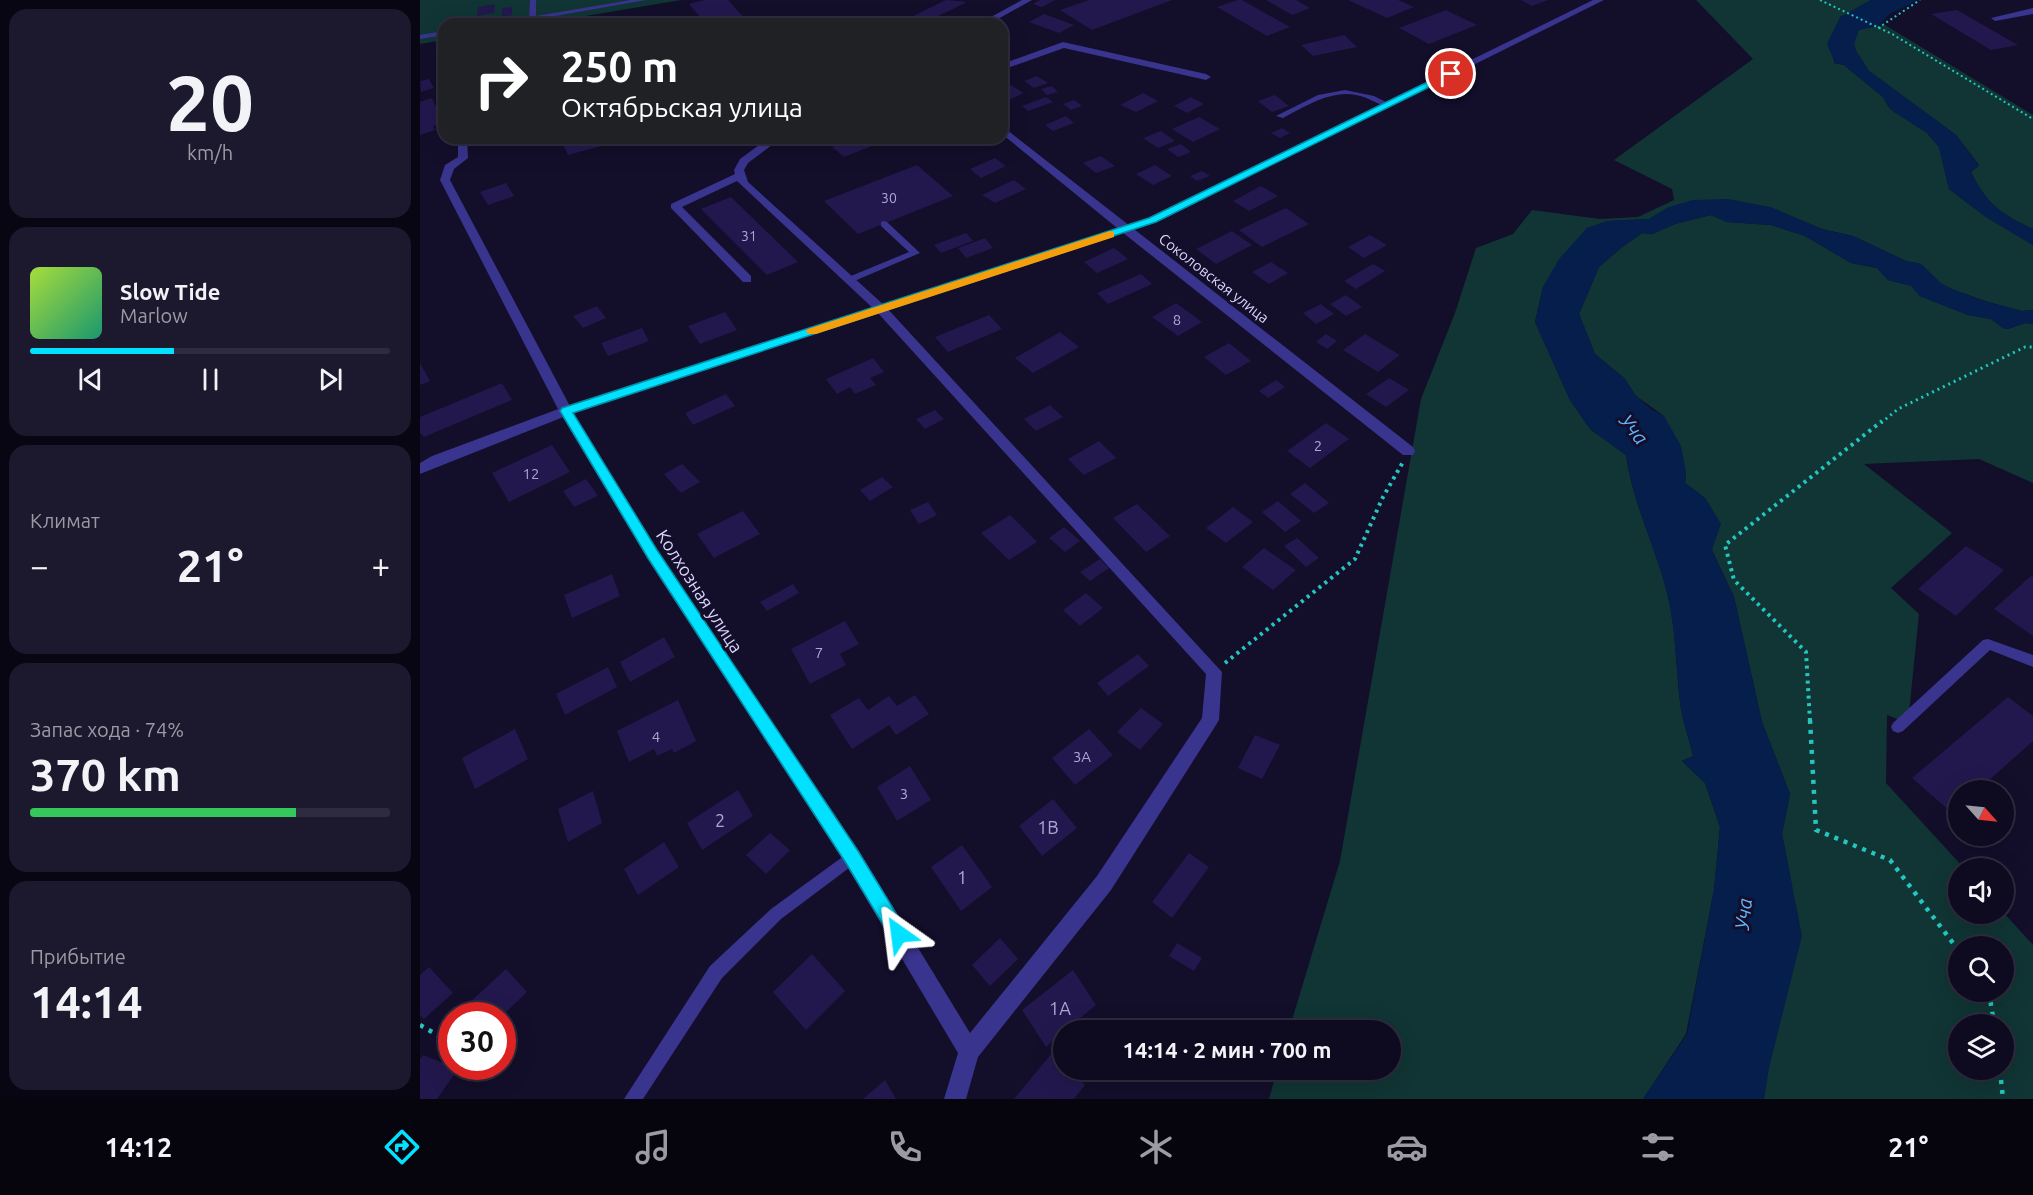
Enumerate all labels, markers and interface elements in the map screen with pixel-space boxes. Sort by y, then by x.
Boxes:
icon: right [462,42,540,120]
text: 250 m [561,43,678,90]
pin [1425,48,1476,99]
icon: arrive [1434,57,1467,90]
text: 20 [166,58,254,146]
text: Октябрьская улица [561,92,803,122]
text: km/h [187,141,233,164]
house number: 30 [881,190,897,206]
house number: 31 [741,228,757,244]
street label: Соколовская улица [1156,230,1272,326]
text: Slow Tide [120,279,220,304]
text: Marlow [120,304,188,327]
house number: 8 [1173,311,1181,328]
icon: previous [74,363,107,396]
icon: pause [194,363,227,396]
icon: next [314,363,347,396]
water label: Уча [1614,409,1653,449]
house number: 2 [1314,437,1322,454]
house number: 12 [523,465,539,482]
text: Климат [30,509,100,532]
street label: Колхозная улица [653,526,747,656]
text: 21° [177,540,243,591]
text: − [30,547,49,584]
text: + [371,547,390,584]
house number: 7 [815,644,823,661]
text: Запас хода · 74% [30,718,184,741]
house number: 4 [652,728,660,745]
house number: 3А [1073,748,1091,765]
text: 370 km [30,749,181,800]
north arrow [1948,780,2014,846]
map controls [1948,780,2014,1080]
house number: 3 [900,785,908,802]
house number: 2 [715,810,725,830]
house number: 1В [1037,817,1059,837]
button: sound [1948,858,2014,924]
house number: 1 [957,867,967,887]
water label: Уча [1730,897,1756,932]
position arrow [867,902,931,966]
button: search [1948,936,2014,1002]
text: Прибытие [30,945,126,968]
text: 14:14 [30,976,143,1027]
house number: 1А [1049,998,1071,1018]
speed limit sign: 30 [438,1002,516,1080]
button: layers [1948,1014,2014,1080]
text: 14:14 · 2 мин · 700 m [1123,1037,1331,1062]
icon: directions [381,1126,423,1168]
icon: music [632,1126,674,1168]
icon: phone [884,1126,926,1168]
icon: climate [1135,1126,1177,1168]
icon: car [1386,1126,1428,1168]
icon: filters [1637,1126,1679,1168]
text: 14:12 [105,1132,172,1162]
text: 21° [1888,1132,1928,1162]

